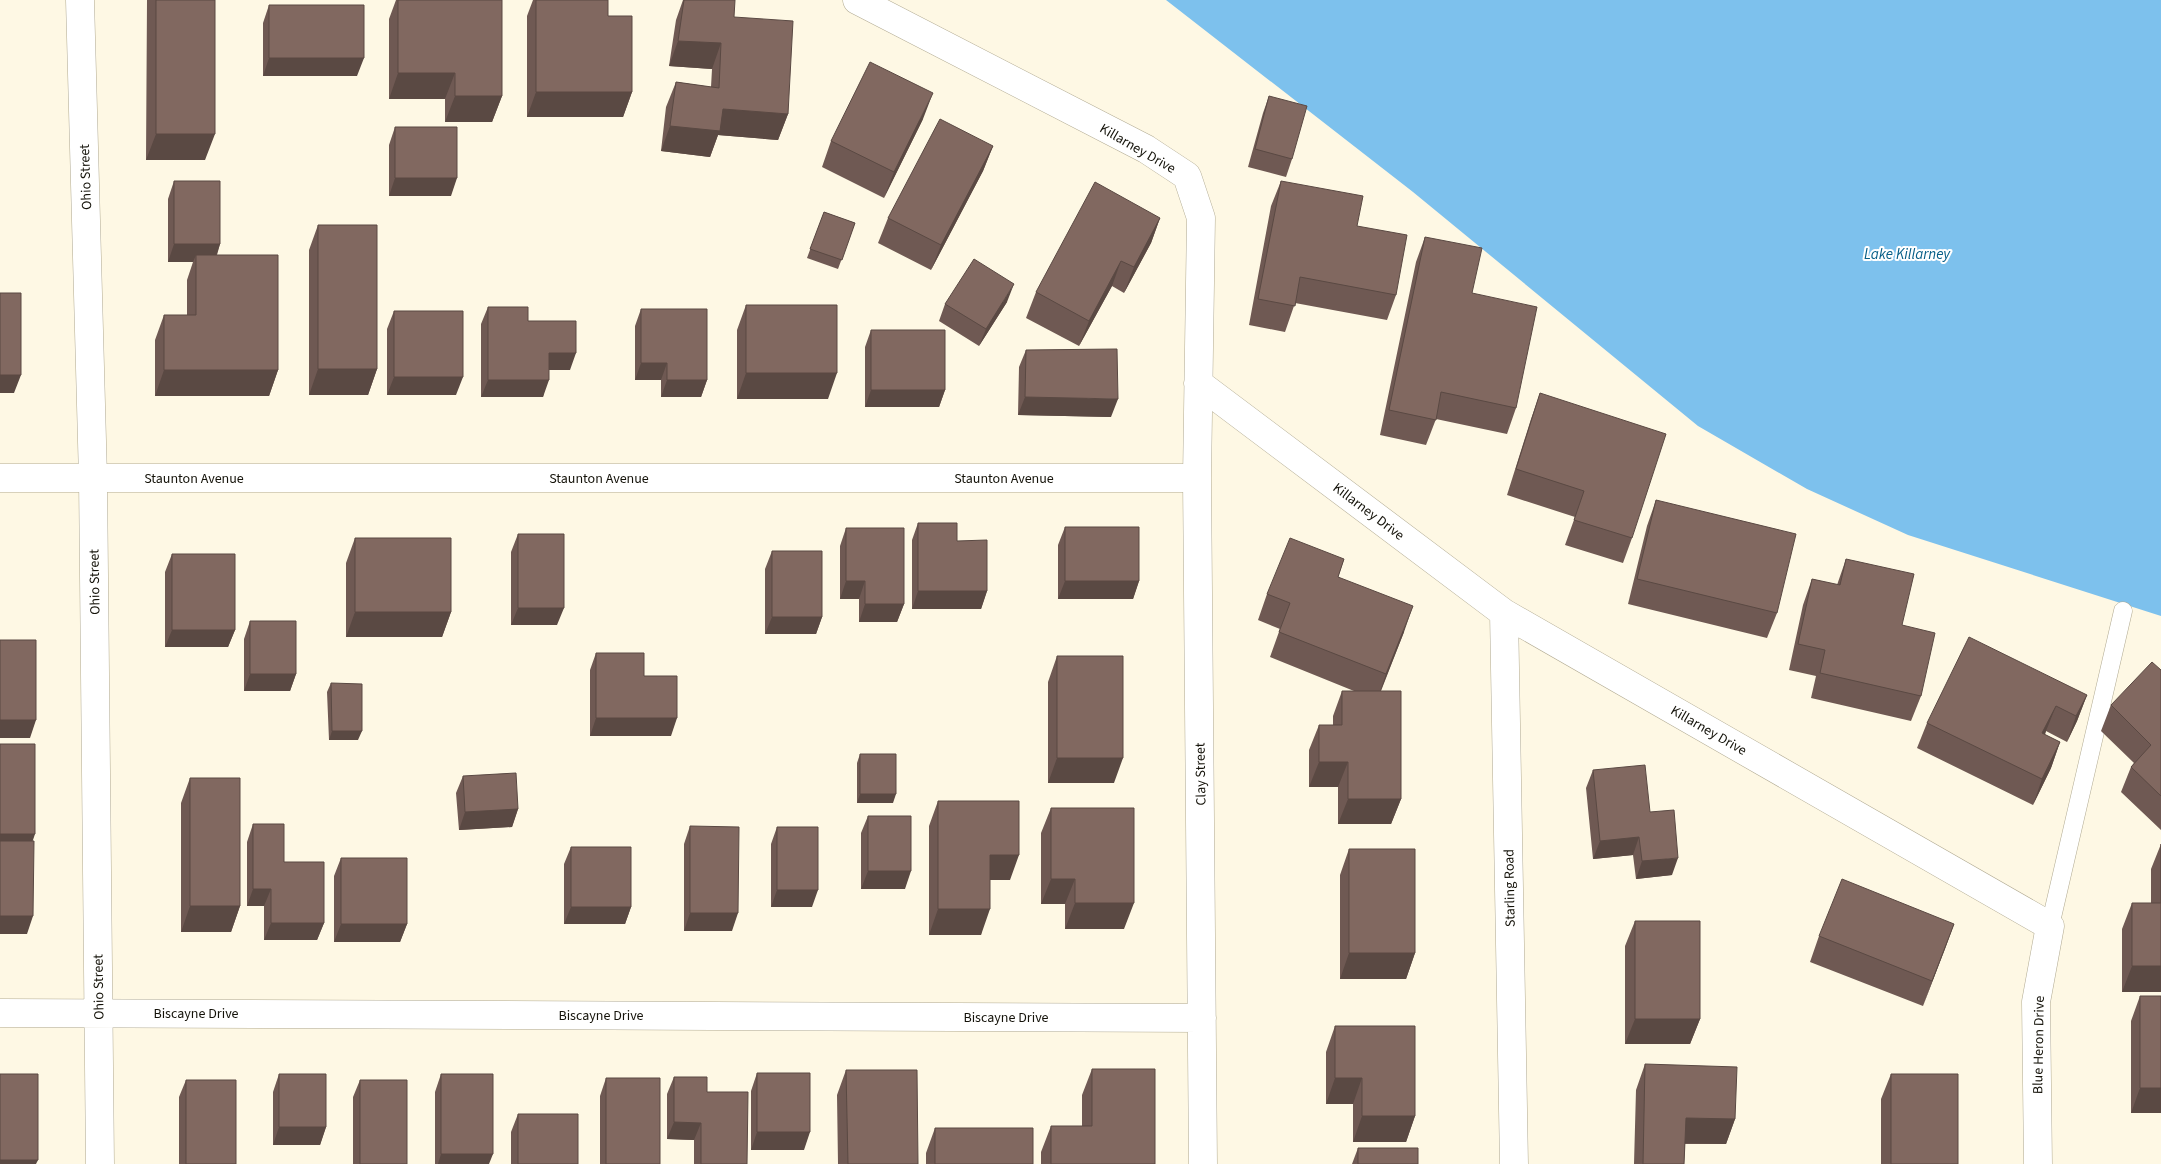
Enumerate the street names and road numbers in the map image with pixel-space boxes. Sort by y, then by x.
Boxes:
street label: Killarney Drive [1096,119,1179,179]
street label: Ohio Street [75,143,97,210]
street label: Staunton Avenue [144,469,244,489]
street label: Staunton Avenue [549,469,649,489]
street label: Staunton Avenue [954,469,1054,489]
street label: Killarney Drive [1328,478,1408,545]
street label: Ohio Street [84,549,106,615]
street label: Killarney Drive [1667,701,1750,761]
street label: Clay Street [1190,742,1212,806]
street label: Starling Road [1499,849,1521,927]
street label: Ohio Street [88,954,110,1020]
street label: Blue Heron Drive [2028,996,2050,1094]
street label: Biscayne Drive [153,1004,239,1024]
street label: Biscayne Drive [558,1006,644,1026]
street label: Biscayne Drive [963,1008,1049,1028]

